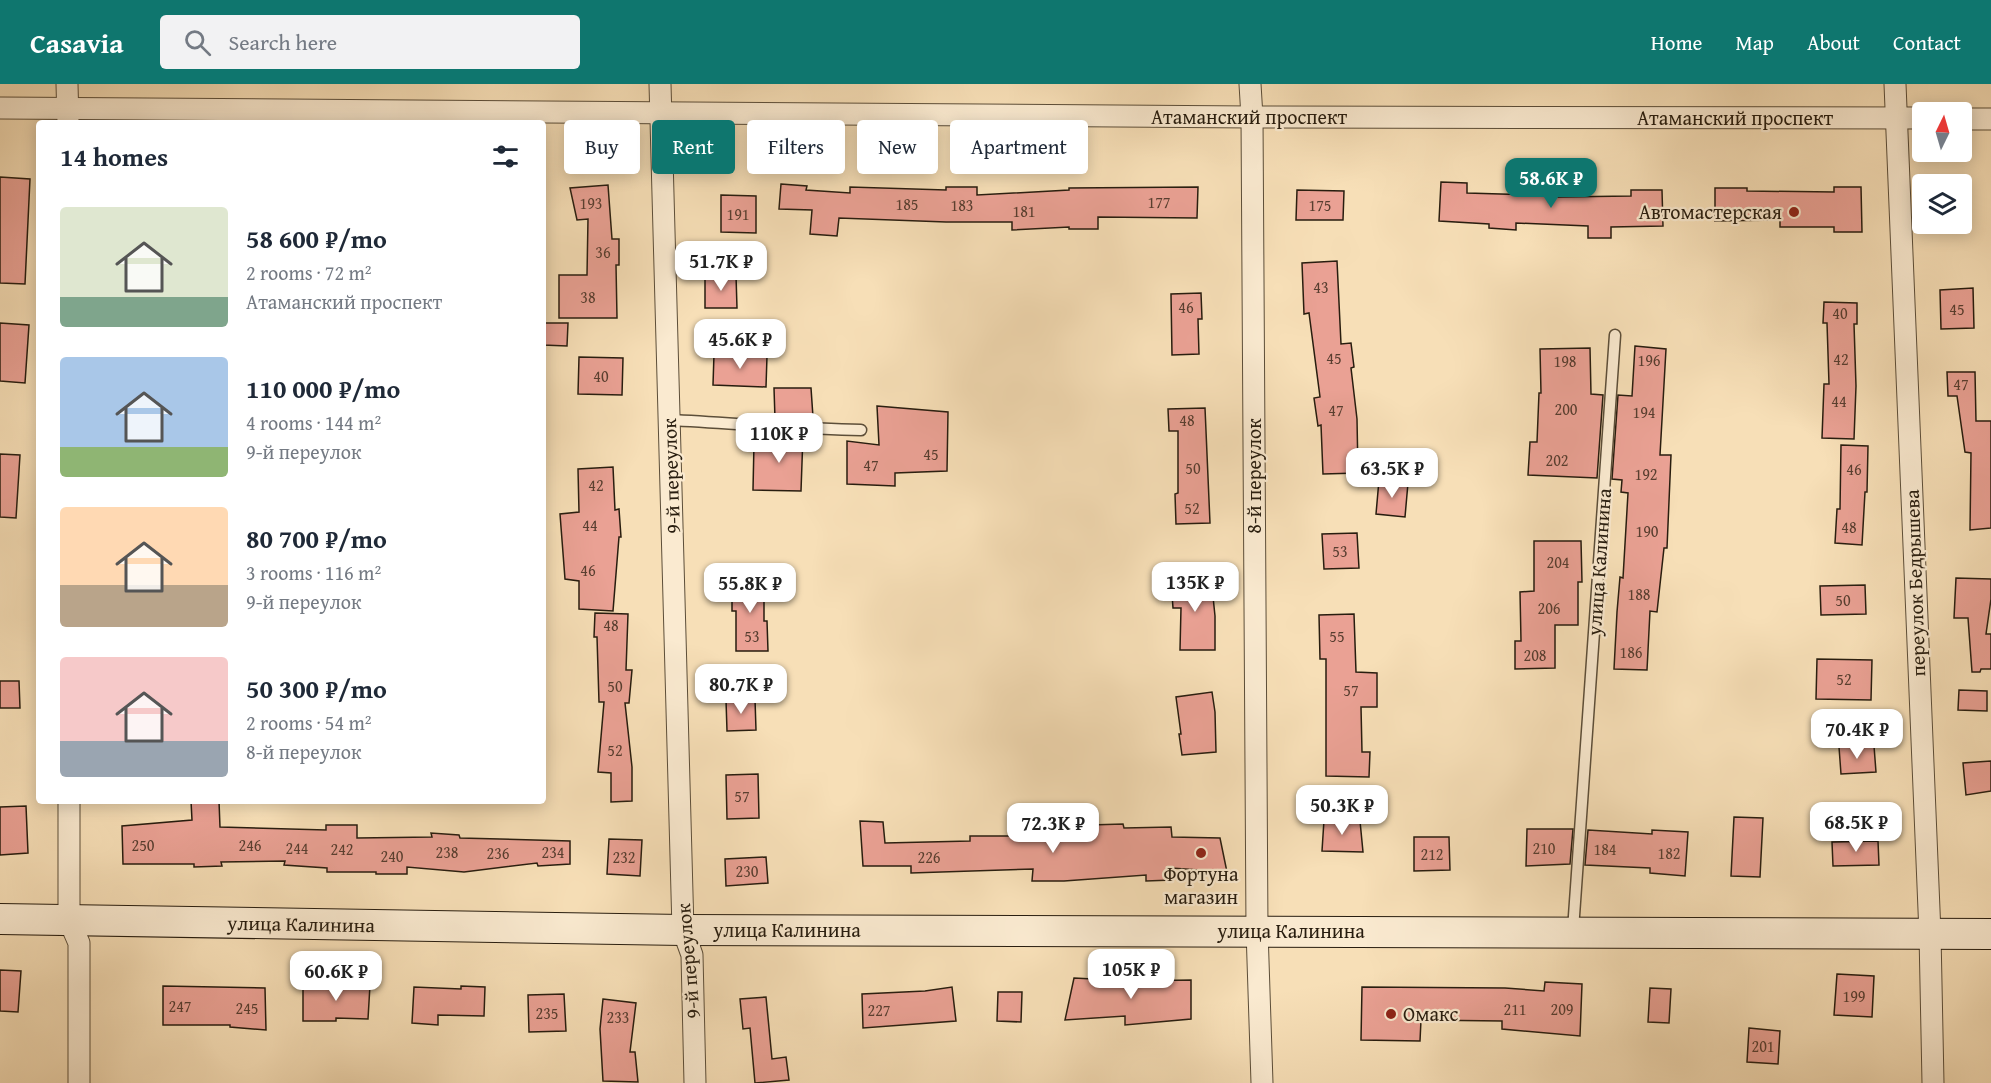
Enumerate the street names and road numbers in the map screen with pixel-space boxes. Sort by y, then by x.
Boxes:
street label: Атаманский проспект [1151,102,1347,131]
street label: Атаманский проспект [1637,103,1833,132]
street label: 9-й переулок [654,417,687,534]
street label: 8-й переулок [1239,418,1268,534]
street label: улица Калинина [1579,487,1618,638]
street label: переулок Бедрышева [1897,488,1932,677]
street label: 9-й переулок [668,902,707,1020]
street label: улица Калинина [226,908,376,939]
street label: улица Калинина [712,915,861,944]
street label: улица Калинина [1216,916,1365,945]

